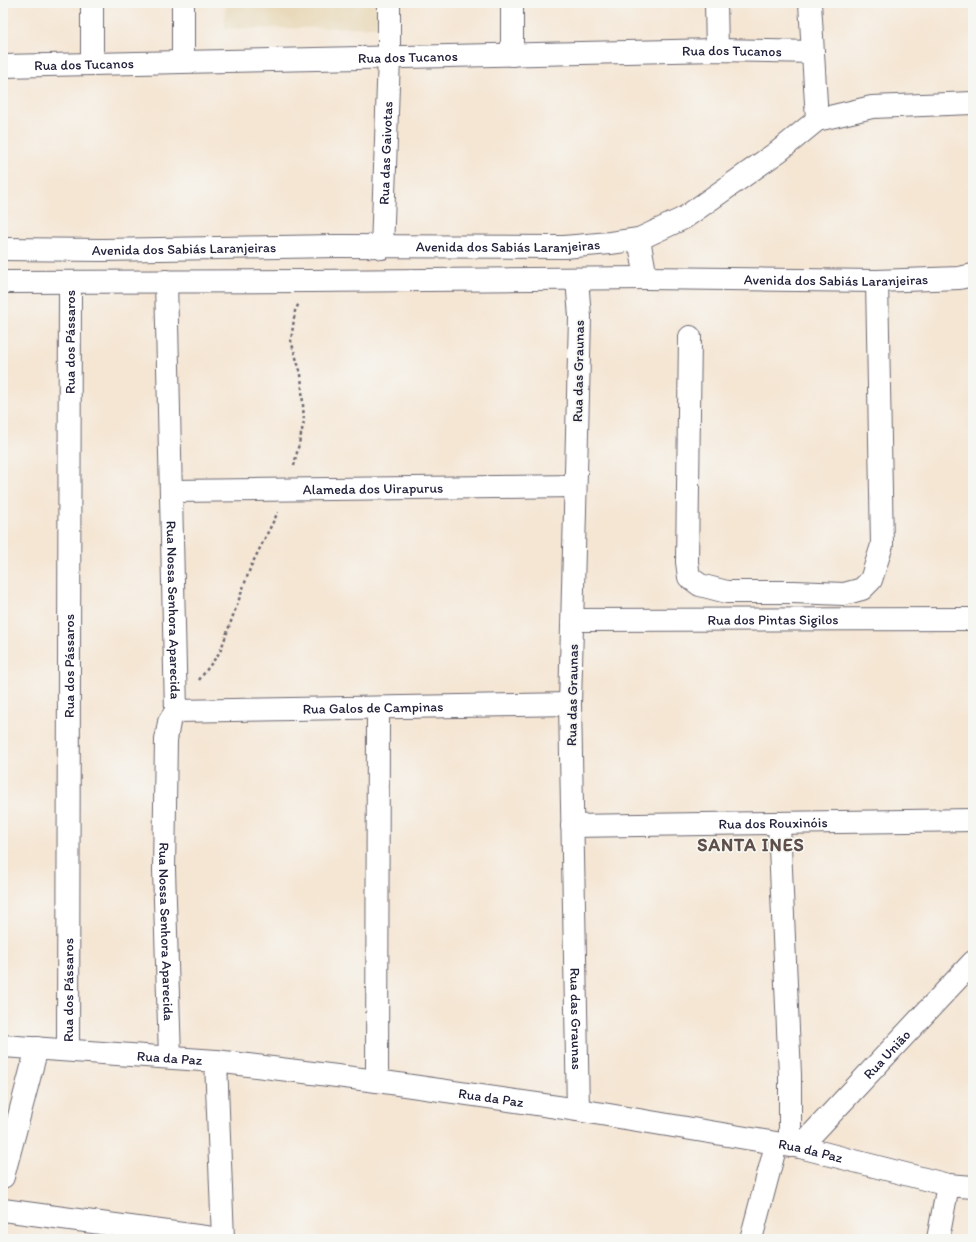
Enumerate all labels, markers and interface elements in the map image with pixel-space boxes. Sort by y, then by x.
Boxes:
street label: Rua dos Tucanos [682,42,782,60]
street label: Rua dos Tucanos [358,48,458,67]
street label: Rua dos Tucanos [34,55,134,74]
street label: Rua das Gaivotas [376,101,396,205]
street label: Avenida dos Sabiás Laranjeiras [416,236,601,256]
street label: Avenida dos Sabiás Laranjeiras [92,239,276,259]
street label: Avenida dos Sabiás Laranjeiras [744,271,929,290]
street label: Rua dos Pássaros [62,290,79,394]
street label: Rua das Graunas [569,320,588,422]
street label: Alameda dos Uirapurus [303,480,443,498]
street label: Rua Nossa Senhora Aparecida [163,520,184,700]
street label: Rua dos Pintas Sigilos [707,611,839,629]
street label: Rua dos Pássaros [61,614,78,718]
street label: Rua das Graunas [563,644,582,746]
street label: Rua Galos de Campinas [302,698,444,718]
street label: Rua dos Rouxinóis [718,814,828,833]
district label: SANTA INES [697,834,805,856]
street label: Rua Nossa Senhora Aparecida [155,842,177,1021]
street label: Rua dos Pássaros [60,938,77,1042]
street label: Rua das Graunas [566,967,585,1070]
street label: Rua União [860,1026,914,1083]
street label: Rua da Paz [136,1047,204,1069]
street label: Rua da Paz [457,1085,525,1111]
street label: Rua da Paz [777,1136,845,1167]

